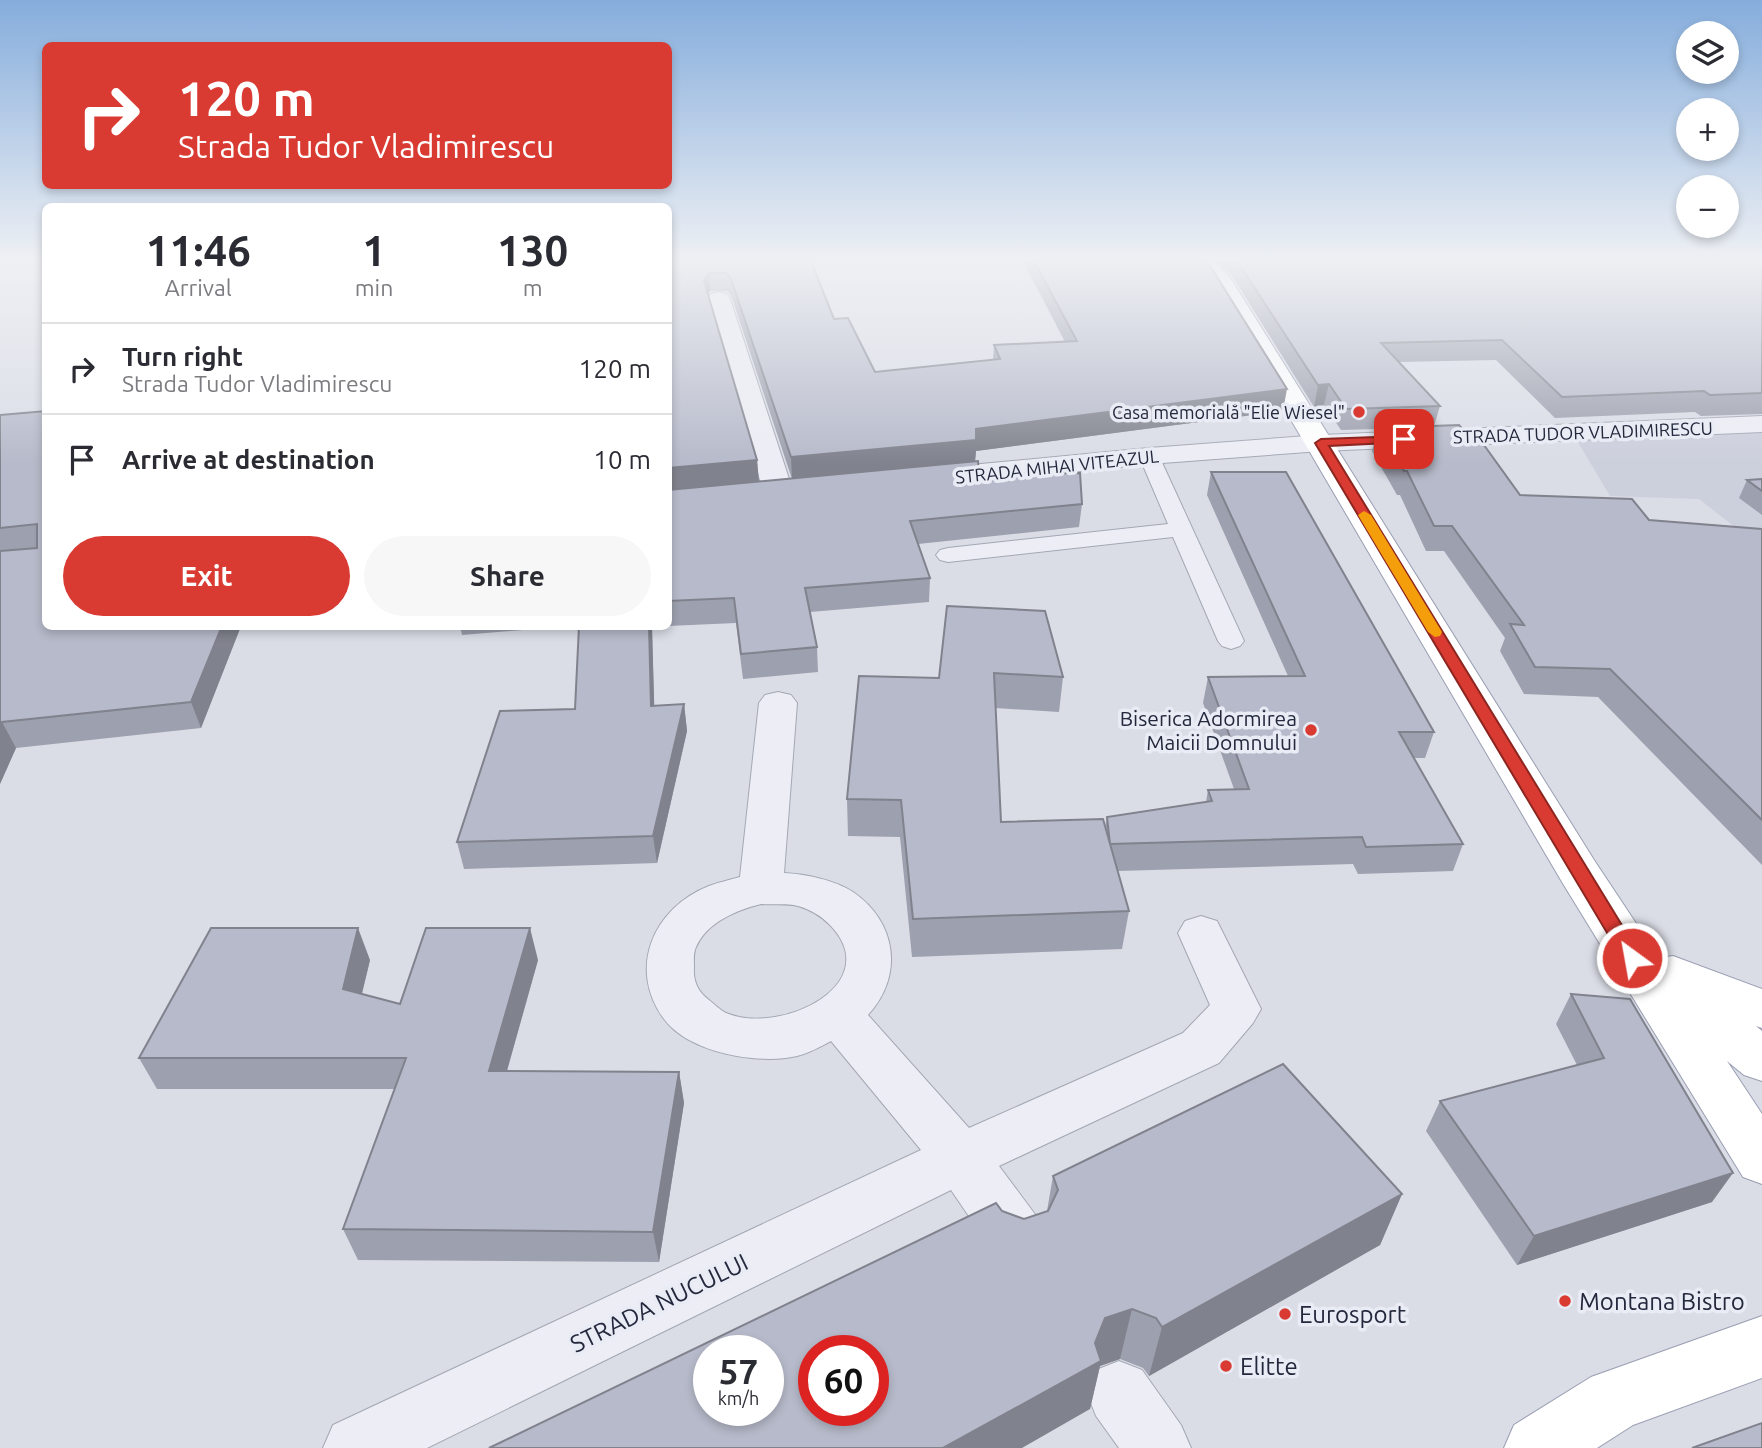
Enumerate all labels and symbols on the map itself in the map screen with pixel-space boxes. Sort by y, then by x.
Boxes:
place label: Casa memorială "Elie Wiesel" [1112,402,1345,422]
marker: Casa memorială "Elie Wiesel" [1351,404,1367,420]
pin [1374,409,1434,469]
street label: STRADA TUDOR VLADIMIRESCU [1453,417,1713,447]
street label: STRADA MIHAI VITEAZUL [954,445,1160,487]
place label: Biserica Adormirea Maicii Domnului [1120,706,1297,754]
marker: Biserica Adormirea Maicii Domnului [1303,722,1319,738]
position arrow [1595,921,1669,995]
street label: STRADA NUCULUI [566,1248,752,1358]
place label: Montana Bistro [1579,1288,1745,1315]
marker: Montana Bistro [1557,1293,1573,1309]
place label: Eurosport [1299,1301,1407,1328]
marker: Eurosport [1277,1306,1293,1322]
speed limit sign: 60 [798,1335,889,1426]
place label: Elitte [1240,1353,1298,1380]
marker: Elitte [1218,1358,1234,1374]

